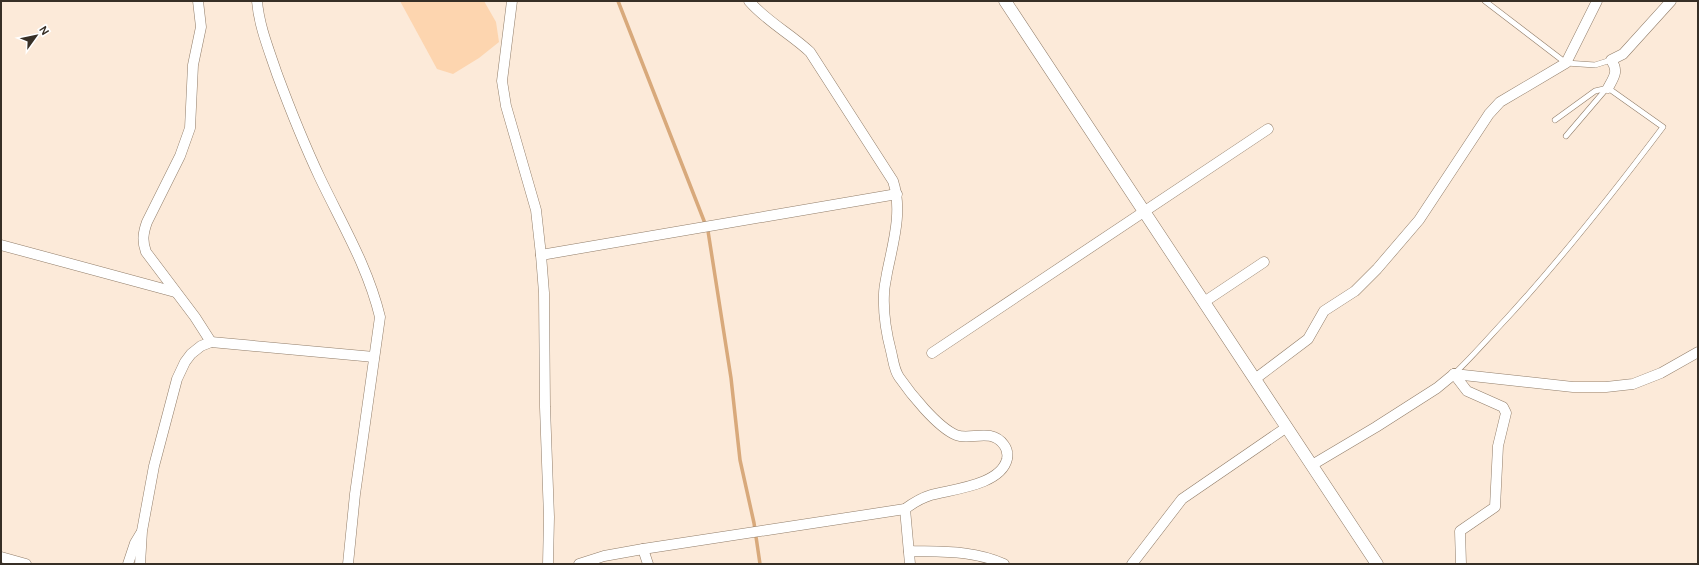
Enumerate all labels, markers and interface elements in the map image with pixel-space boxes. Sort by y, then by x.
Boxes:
north arrow [16,16,56,56]
text: N [36,23,52,38]

